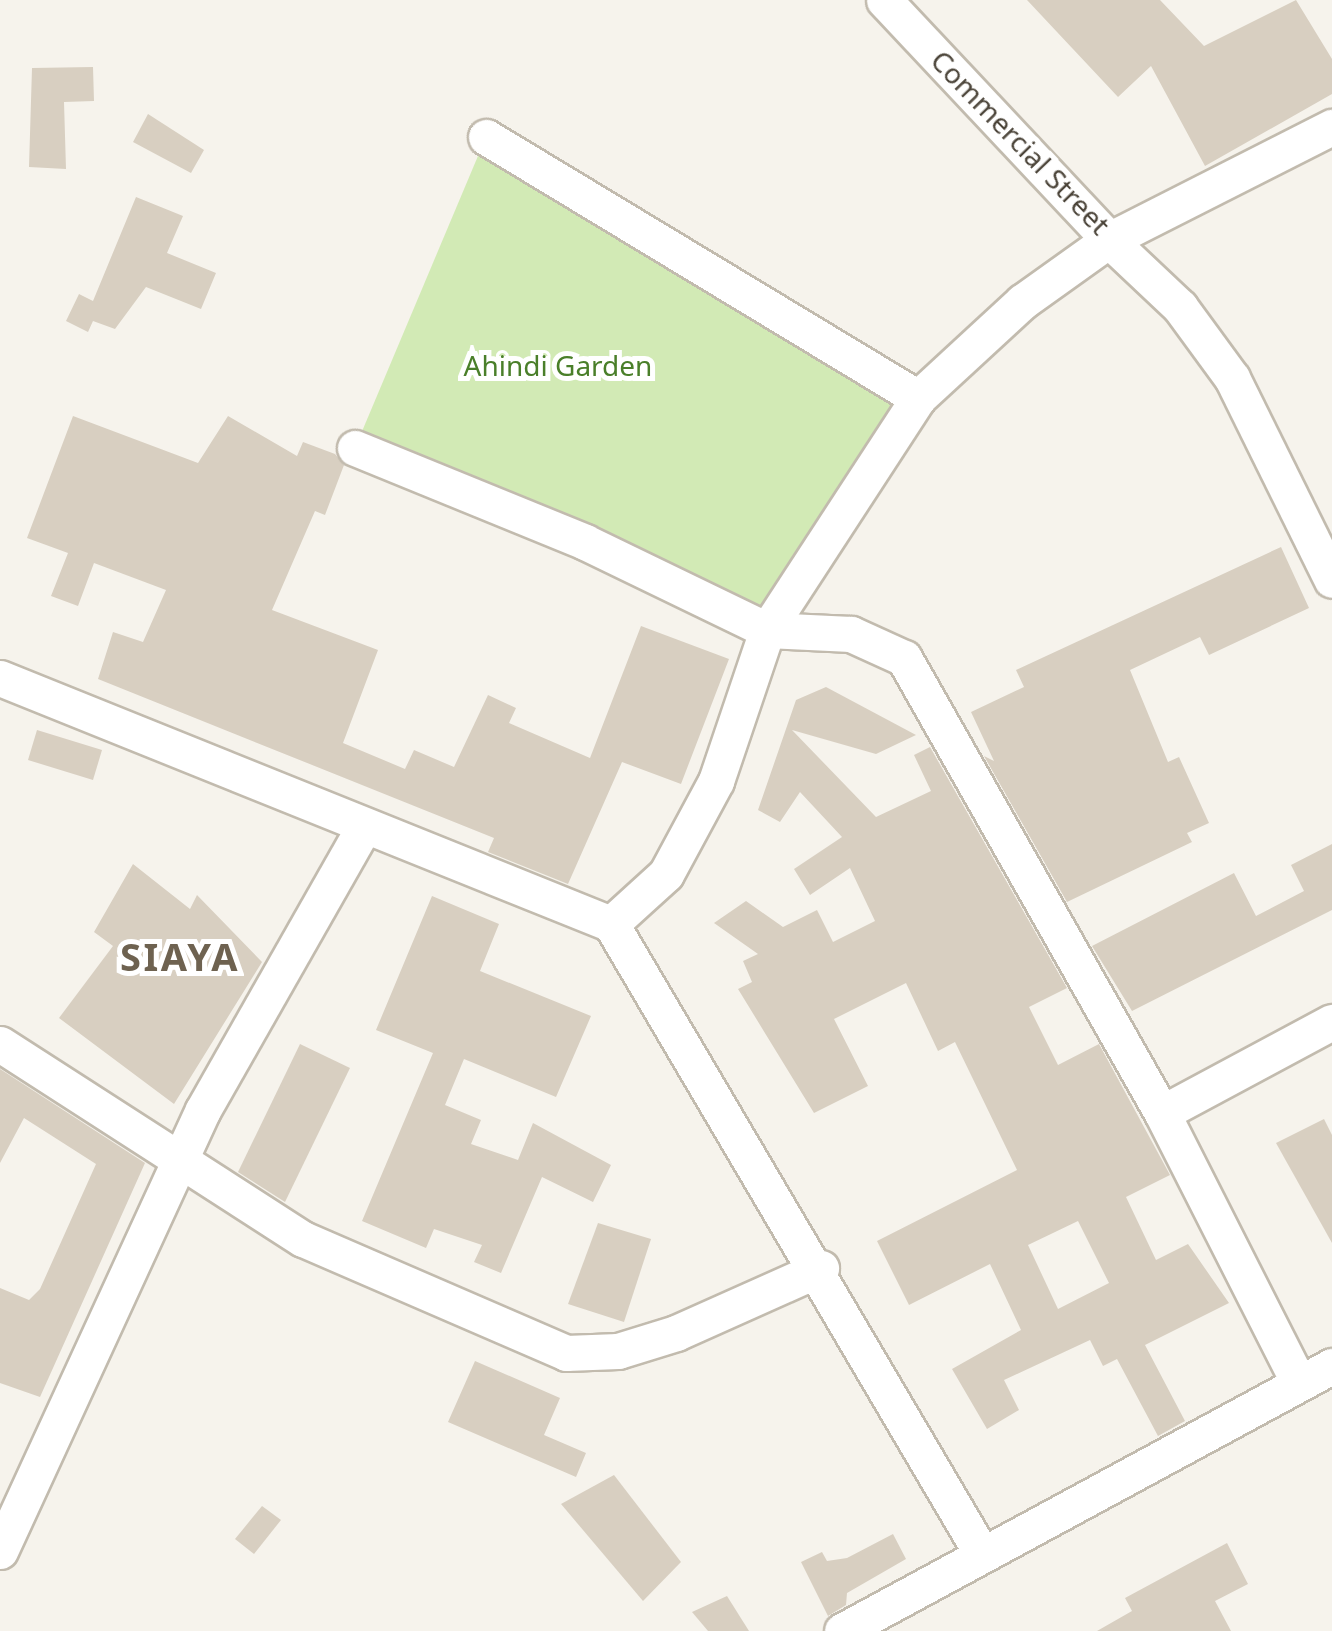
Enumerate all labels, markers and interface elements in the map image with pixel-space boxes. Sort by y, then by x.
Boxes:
street label: Commercial Street [925,43,1117,241]
park label: Ahindi Garden [464,348,652,382]
district label: SIAYA [120,934,240,980]

